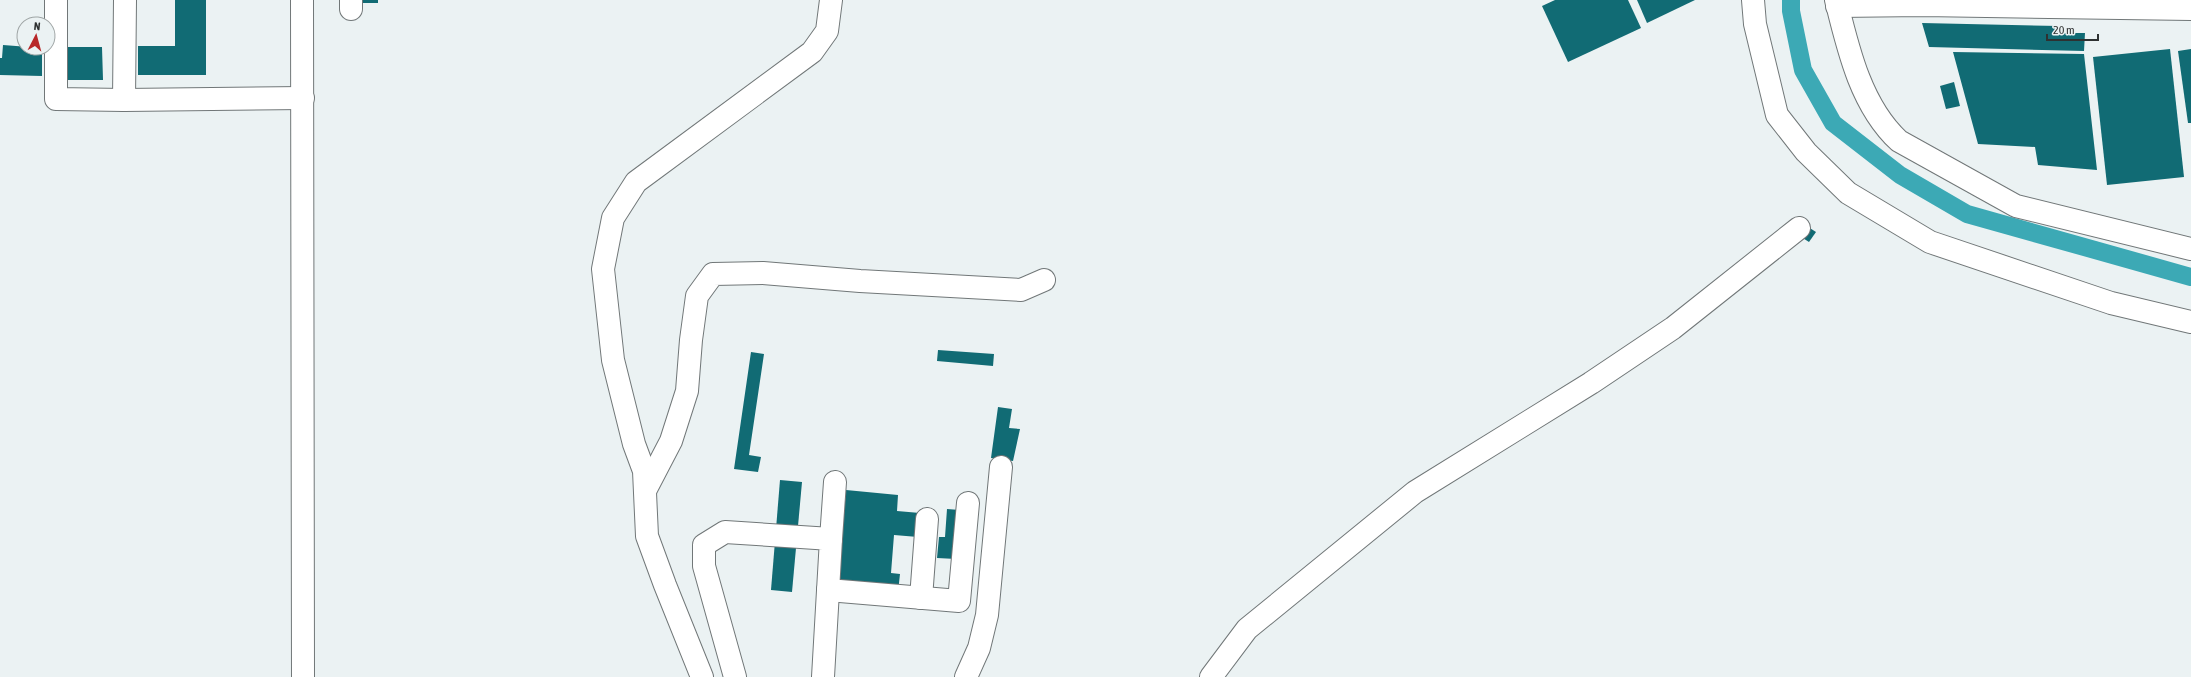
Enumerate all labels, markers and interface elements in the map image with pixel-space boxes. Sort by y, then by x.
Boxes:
north arrow [16,16,56,56]
scale bar [2047,16,2098,42]
text: N [33,20,41,32]
text: 20 m [2053,23,2075,37]

